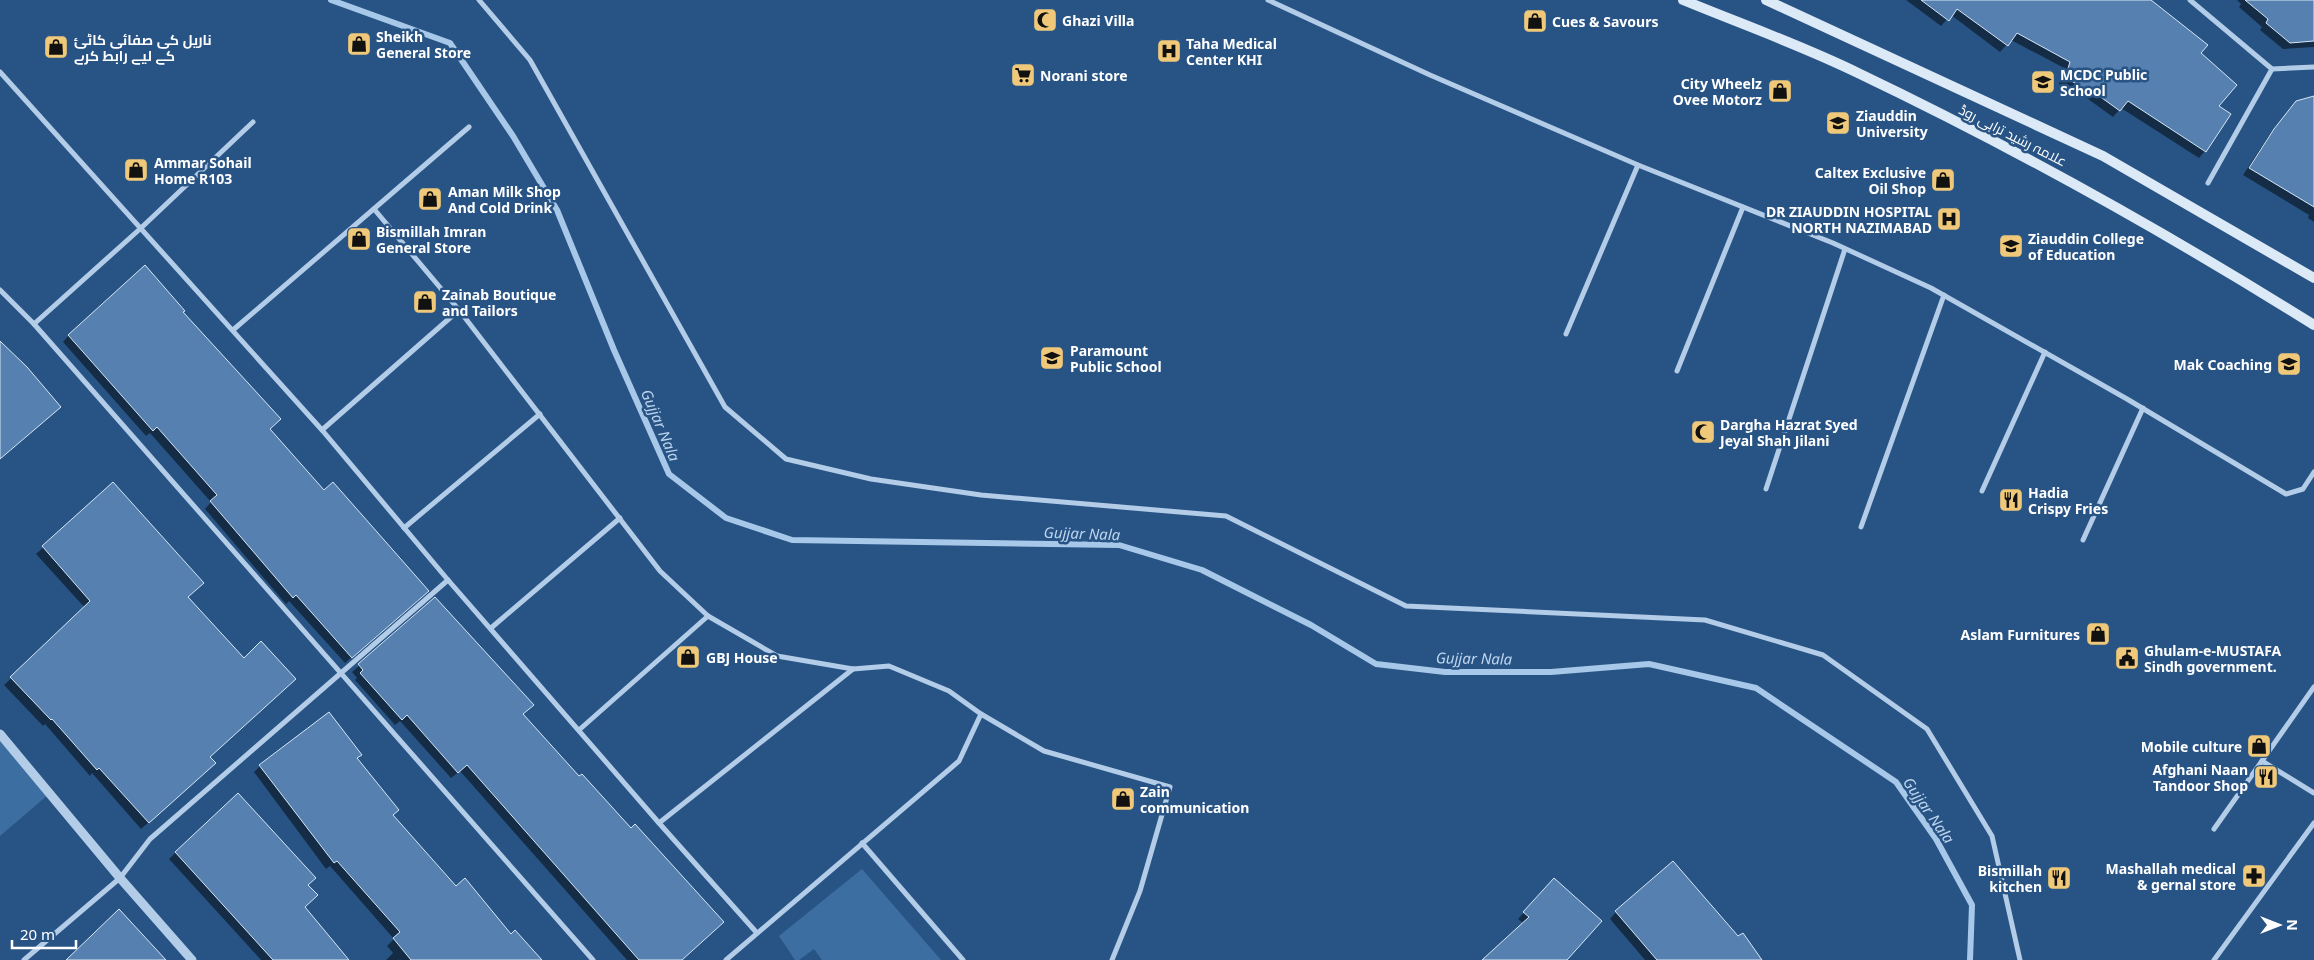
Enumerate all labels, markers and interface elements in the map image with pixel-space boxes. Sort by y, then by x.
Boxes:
mosque icon: Ghazi Villa [1032,7,1058,33]
shop icon: Cues & Savours [1522,8,1548,34]
place label: Ghazi Villa [1062,11,1134,30]
place label: Cues & Savours [1552,12,1658,31]
place label: Sheikh General Store [376,27,471,62]
place label: ناریل کی صفائی کاٹئ کے لیے رابط کرے [74,30,212,65]
shop icon: Sheikh General Store [346,31,372,57]
shop icon: ناریل کی صفائی کاٹئ کے لیے رابط کرے [43,34,69,60]
place label: Taha Medical Center KHI [1186,34,1277,69]
hospital icon: Taha Medical Center KHI [1156,38,1182,64]
supermarket icon: Norani store [1010,62,1036,88]
place label: MCDC Public School [2060,65,2147,100]
place label: Norani store [1040,66,1128,85]
school or university icon: MCDC Public School [2030,69,2056,95]
place label: City Wheelz Ovee Motorz [1673,74,1762,109]
shop icon: City Wheelz Ovee Motorz [1767,78,1793,104]
street label: علامہ رشید ترابی روڈ [1956,100,2070,170]
place label: Ziauddin University [1856,106,1928,141]
school or university icon: Ziauddin University [1825,110,1851,136]
place label: Ammar Sohail Home R103 [154,153,252,188]
shop icon: Ammar Sohail Home R103 [123,157,149,183]
place label: Caltex Exclusive Oil Shop [1815,163,1926,198]
shop icon: Caltex Exclusive Oil Shop [1930,167,1956,193]
place label: Aman Milk Shop And Cold Drink [448,182,561,217]
shop icon: Aman Milk Shop And Cold Drink [417,186,443,212]
place label: DR ZIAUDDIN HOSPITAL NORTH NAZIMABAD [1766,202,1932,237]
hospital icon: DR ZIAUDDIN HOSPITAL NORTH NAZIMABAD [1936,206,1962,232]
place label: Bismillah Imran General Store [376,222,486,257]
shop icon: Bismillah Imran General Store [346,226,372,252]
place label: Ziauddin College of Education [2028,229,2144,264]
school or university icon: Ziauddin College of Education [1998,233,2024,259]
place label: Zainab Boutique and Tailors [442,285,556,320]
shop icon: Zainab Boutique and Tailors [412,289,438,315]
place label: Paramount Public School [1070,341,1162,376]
school or university icon: Paramount Public School [1039,345,1065,371]
school or university icon: Mak Coaching [2276,351,2302,377]
place label: Mak Coaching [2174,355,2272,374]
water label: Gujjar Nala [637,386,685,465]
place label: Dargha Hazrat Syed Jeyal Shah Jilani [1718,415,1858,450]
mosque icon: Dargha Hazrat Syed Jeyal Shah Jilani [1690,419,1716,445]
place label: Hadia Crispy Fries [2028,483,2108,518]
restaurant icon: Hadia Crispy Fries [1998,487,2024,513]
water label: Gujjar Nala [1043,522,1121,544]
shop icon: Aslam Furnitures [2085,621,2111,647]
place label: Aslam Furnitures [1961,625,2080,644]
place label: Ghulam-e-MUSTAFA Sindh government. [2144,641,2282,676]
shop icon: GBJ House [675,644,701,670]
public building icon: Ghulam-e-MUSTAFA Sindh government. [2114,645,2140,671]
water label: Gujjar Nala [1436,647,1513,669]
place label: GBJ House [706,648,778,667]
shop icon: Mobile culture [2246,733,2272,759]
place label: Mobile culture [2141,737,2242,756]
place label: Afghani Naan Tandoor Shop [2152,760,2248,795]
restaurant icon: Afghani Naan Tandoor Shop [2253,764,2279,790]
water label: Gujjar Nala [1899,773,1959,847]
place label: Zain communication [1140,782,1249,817]
shop icon: Zain communication [1110,786,1136,812]
place label: Mashallah medical & gernal store [2106,859,2236,894]
place label: Bismillah kitchen [1978,861,2042,896]
pharmacy icon: Mashallah medical & gernal store [2241,863,2267,889]
restaurant icon: Bismillah kitchen [2046,865,2072,891]
north arrow [2254,900,2304,950]
scale bar [12,918,76,950]
text: N [2283,919,2302,931]
text: 20 m [20,924,55,944]

